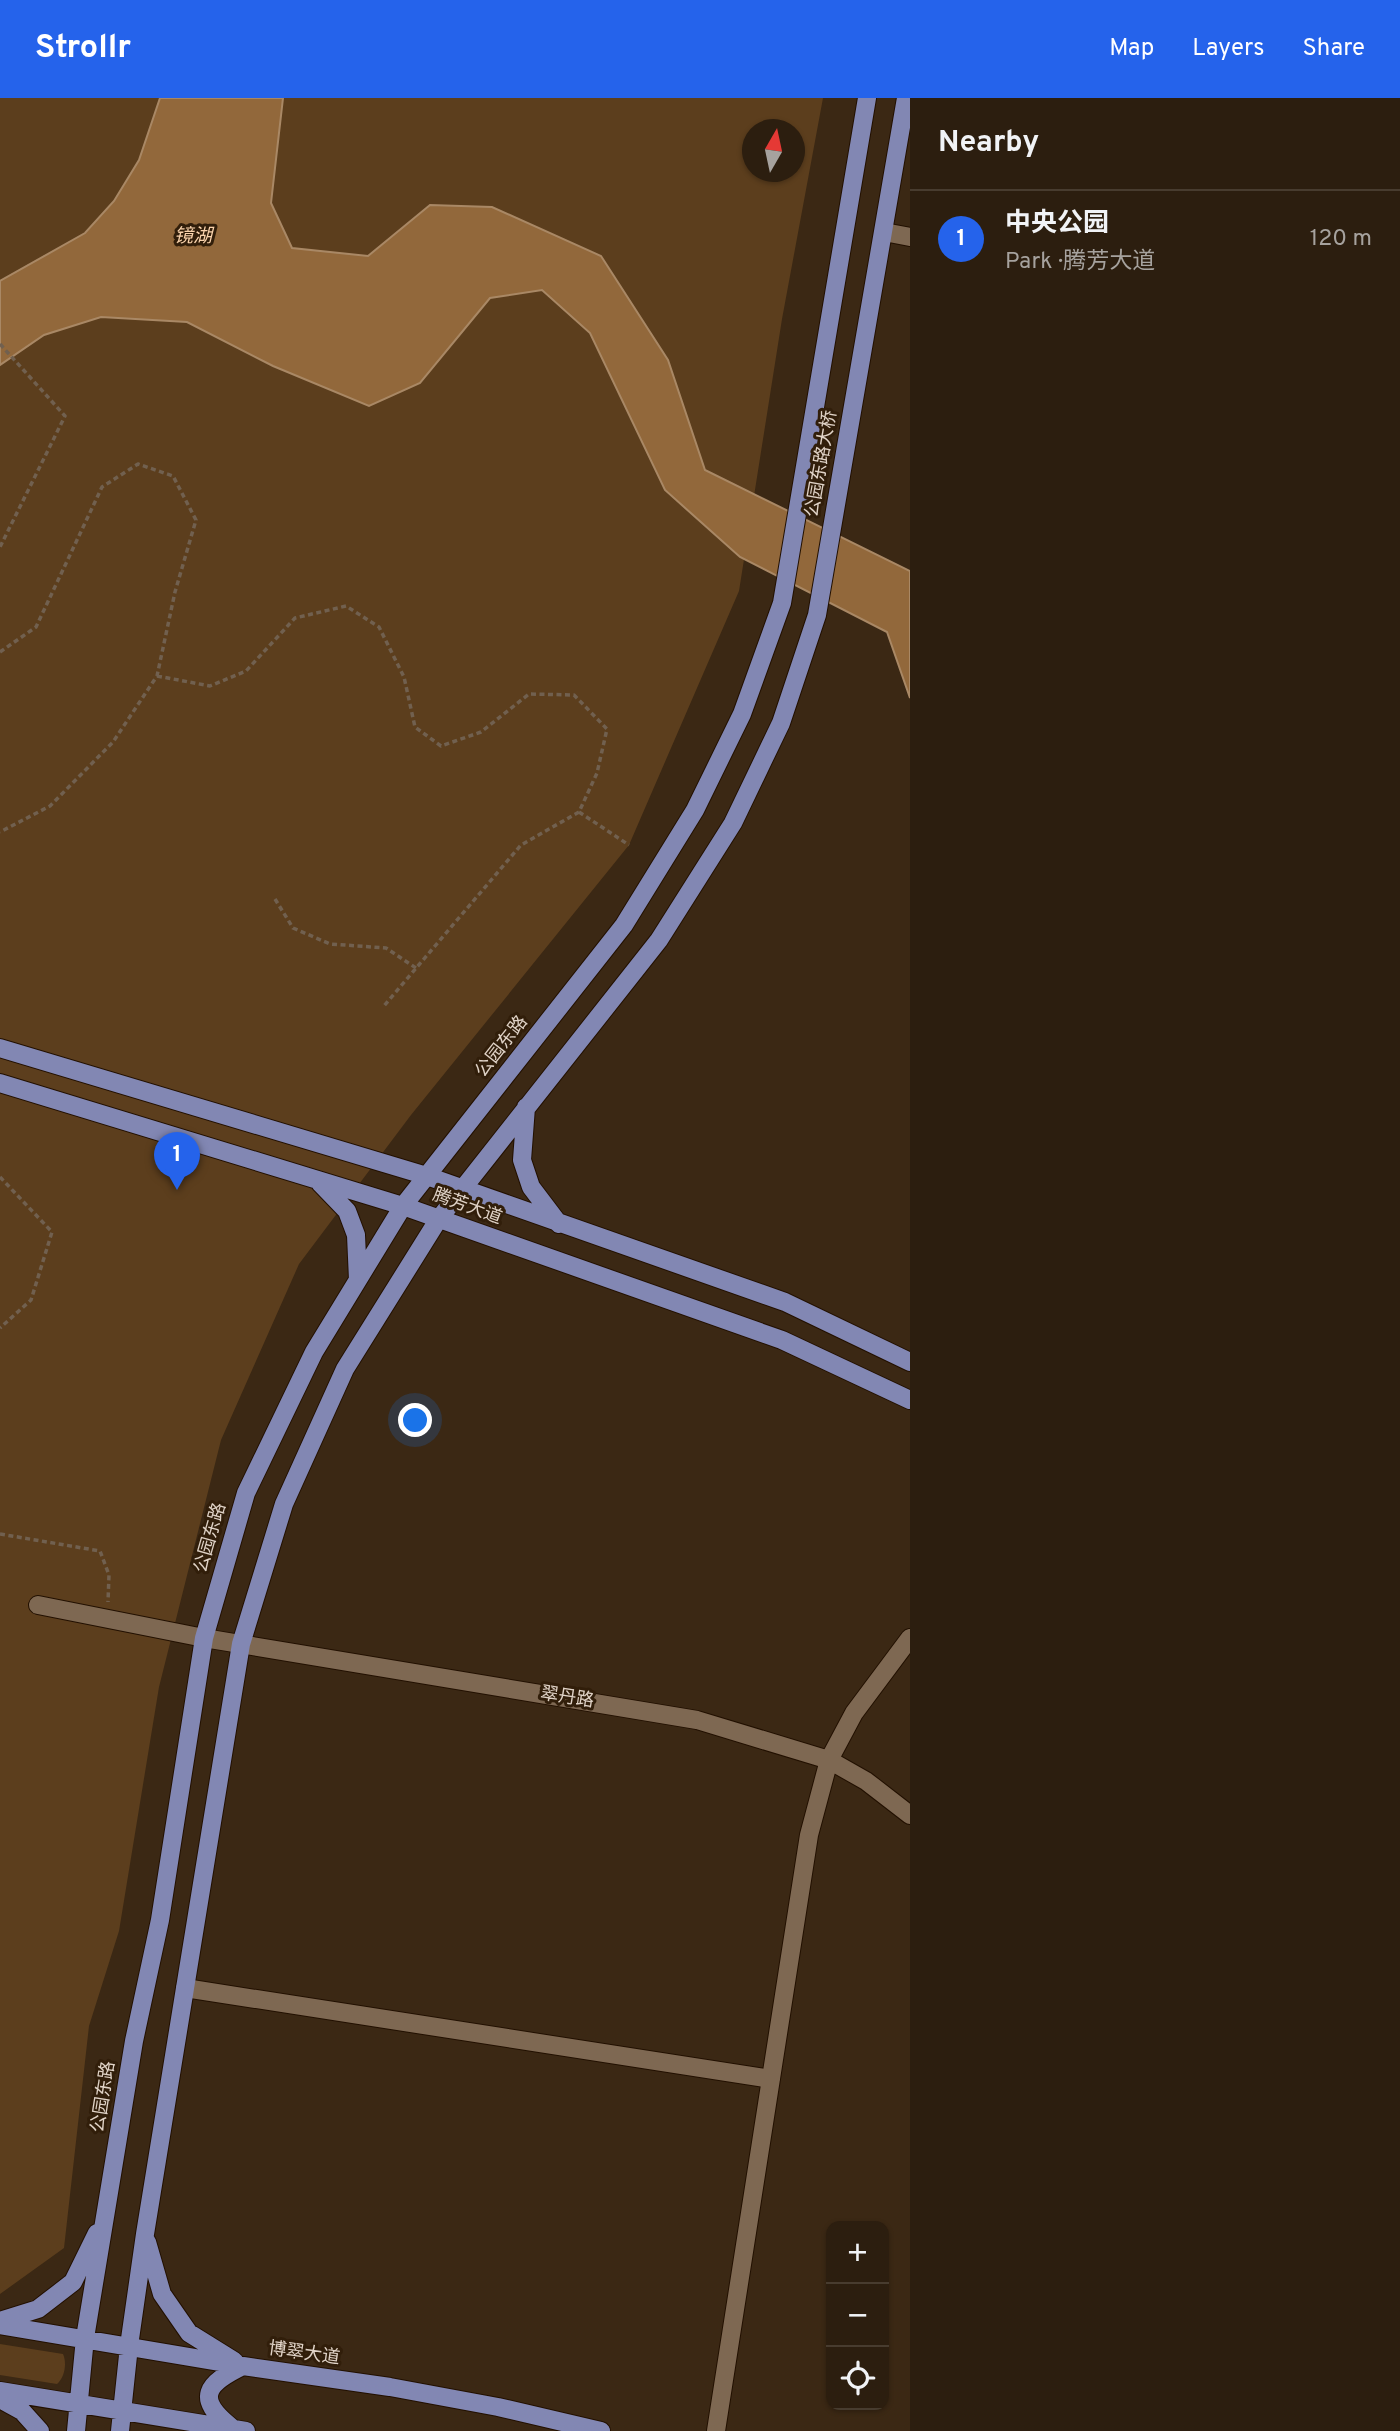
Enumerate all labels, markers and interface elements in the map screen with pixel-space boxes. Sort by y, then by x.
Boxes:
text: Strollr [35,28,131,70]
text: Map [1109,34,1154,64]
text: Layers [1192,34,1264,64]
text: Share [1302,34,1365,64]
north arrow [742,119,805,182]
text: Nearby [938,125,1039,162]
text: 中央公园 [1005,208,1109,241]
water label: 镜湖 [174,225,215,249]
text: 1 [956,225,966,254]
text: 120 m [1310,225,1372,254]
text: Park · 腾芳大道 [1005,248,1155,277]
street label: 公园东路大桥 [801,409,843,519]
street label: 公园东路 [471,1012,533,1082]
pin: 1 [154,1132,200,1190]
street label: 腾芳大道 [429,1184,505,1230]
your location [398,1403,432,1437]
street label: 公园东路 [190,1500,232,1576]
street label: 翠丹路 [539,1682,595,1714]
street label: 公园东路 [87,2060,121,2134]
map controls [826,2221,889,2410]
button: + [826,2221,889,2284]
button: − [826,2284,889,2347]
street label: 博翠大道 [267,2338,341,2370]
button: locate [826,2347,889,2410]

